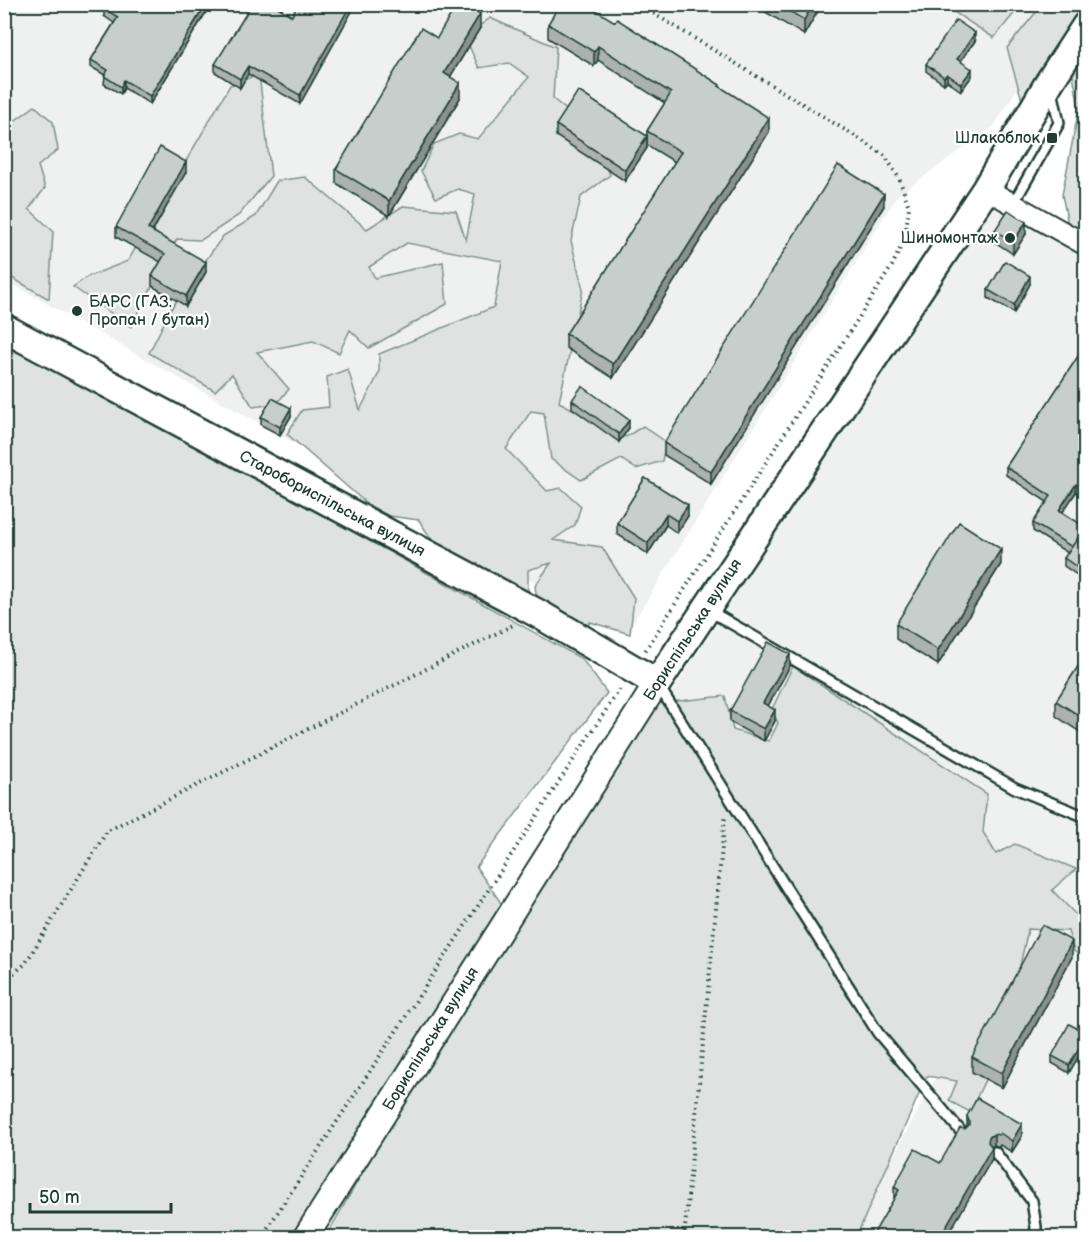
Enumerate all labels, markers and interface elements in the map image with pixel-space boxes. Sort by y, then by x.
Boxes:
place label: Шлакоблок [955,129,1040,148]
marker: Шлакоблок [1045,131,1059,145]
place label: Шиномонтаж [901,229,999,248]
marker: Шиномонтаж [1003,231,1017,245]
place label: БАРС (ГАЗ. Пропан / бутан) [89,293,210,330]
marker: БАРС (ГАЗ. Пропан / бутан) [70,304,84,318]
street label: Старобориспільська вулиця [236,447,428,561]
street label: Бориспільська вулиця [640,555,746,704]
street label: Бориспільська вулиця [379,964,483,1114]
scale bar [30,1176,171,1214]
text: 50 m [39,1187,80,1208]

